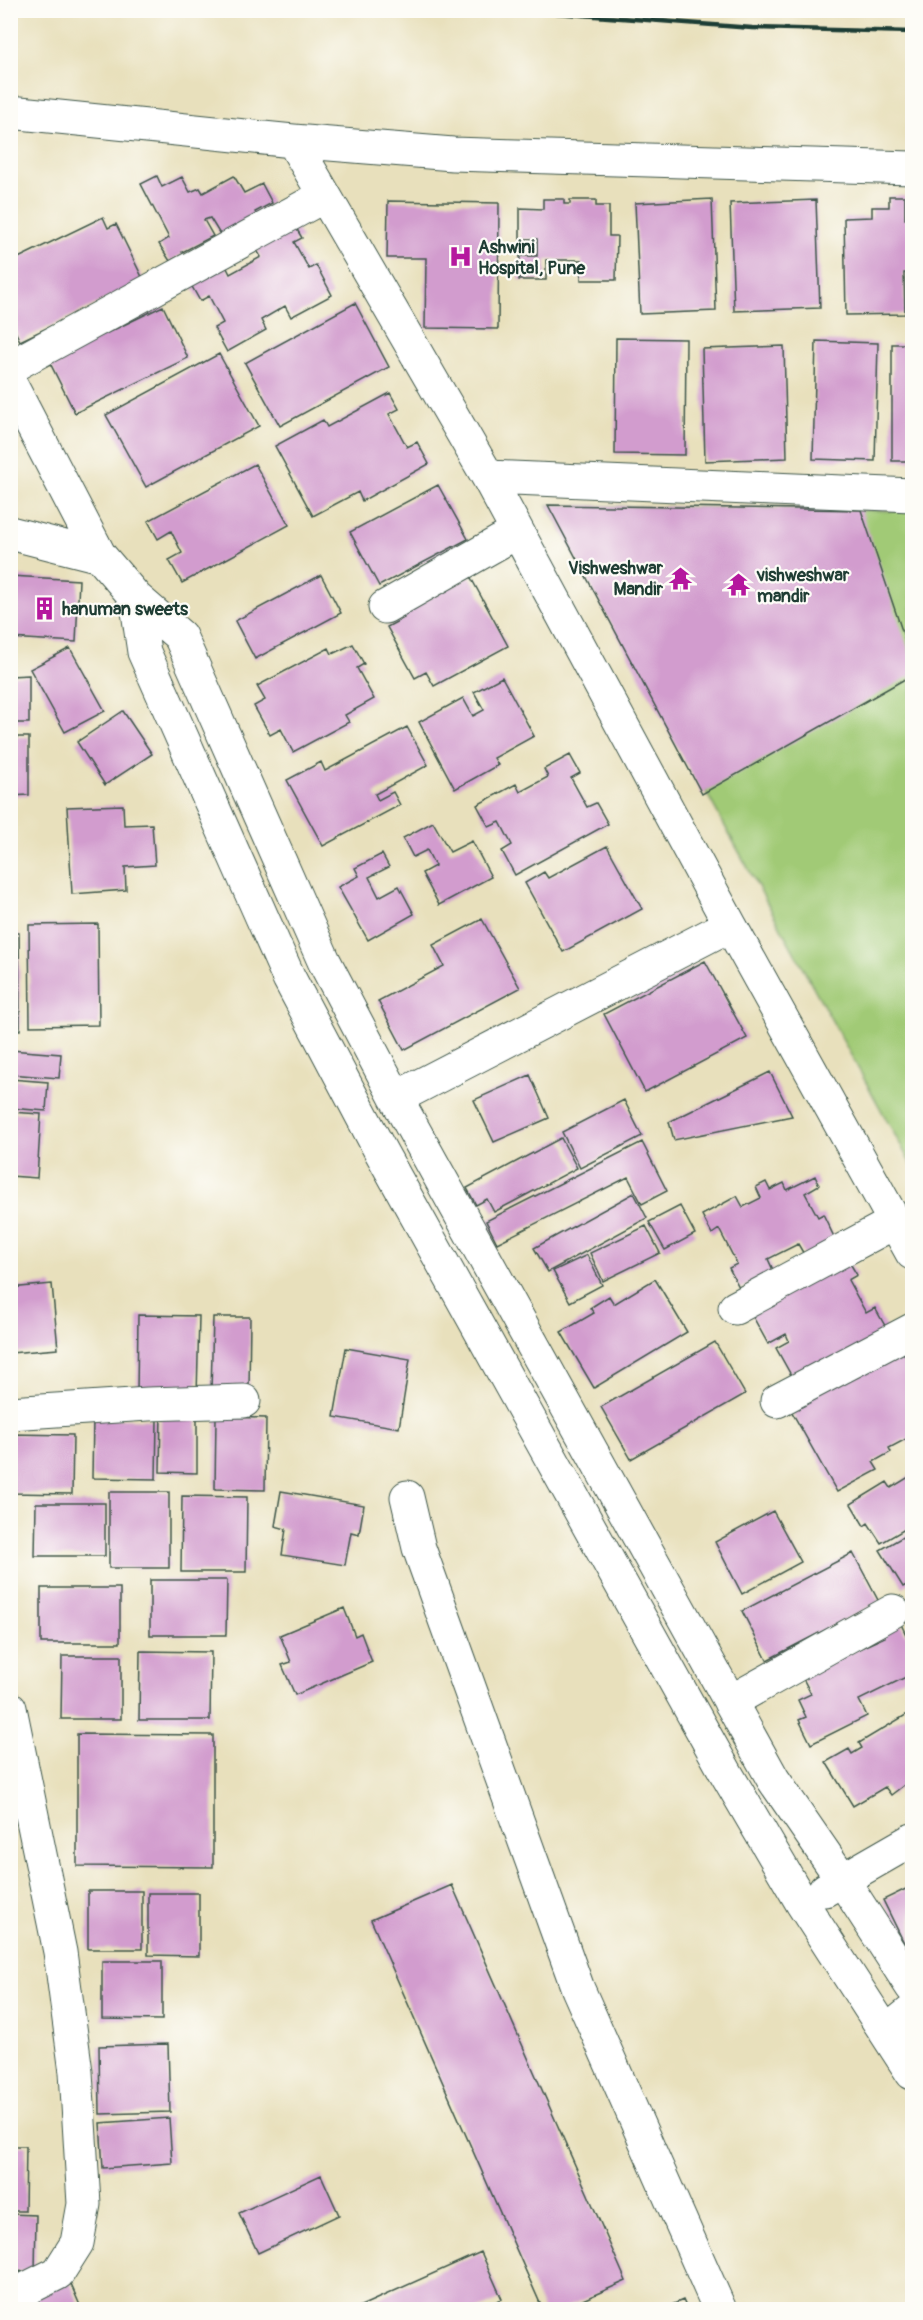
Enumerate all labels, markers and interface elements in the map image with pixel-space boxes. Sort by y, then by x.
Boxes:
place label: Ashwini Hospital, Pune [478,236,586,280]
hospital icon: Ashwini Hospital, Pune [447,244,473,270]
place label: Vishweshwar Mandir [568,557,664,601]
place label: vishweshwar mandir [756,564,850,608]
temple icon: Vishweshwar Mandir [668,565,694,591]
temple icon: vishweshwar mandir [726,572,752,598]
building icon: hanuman sweets [31,596,57,622]
place label: hanuman sweets [62,598,189,621]

